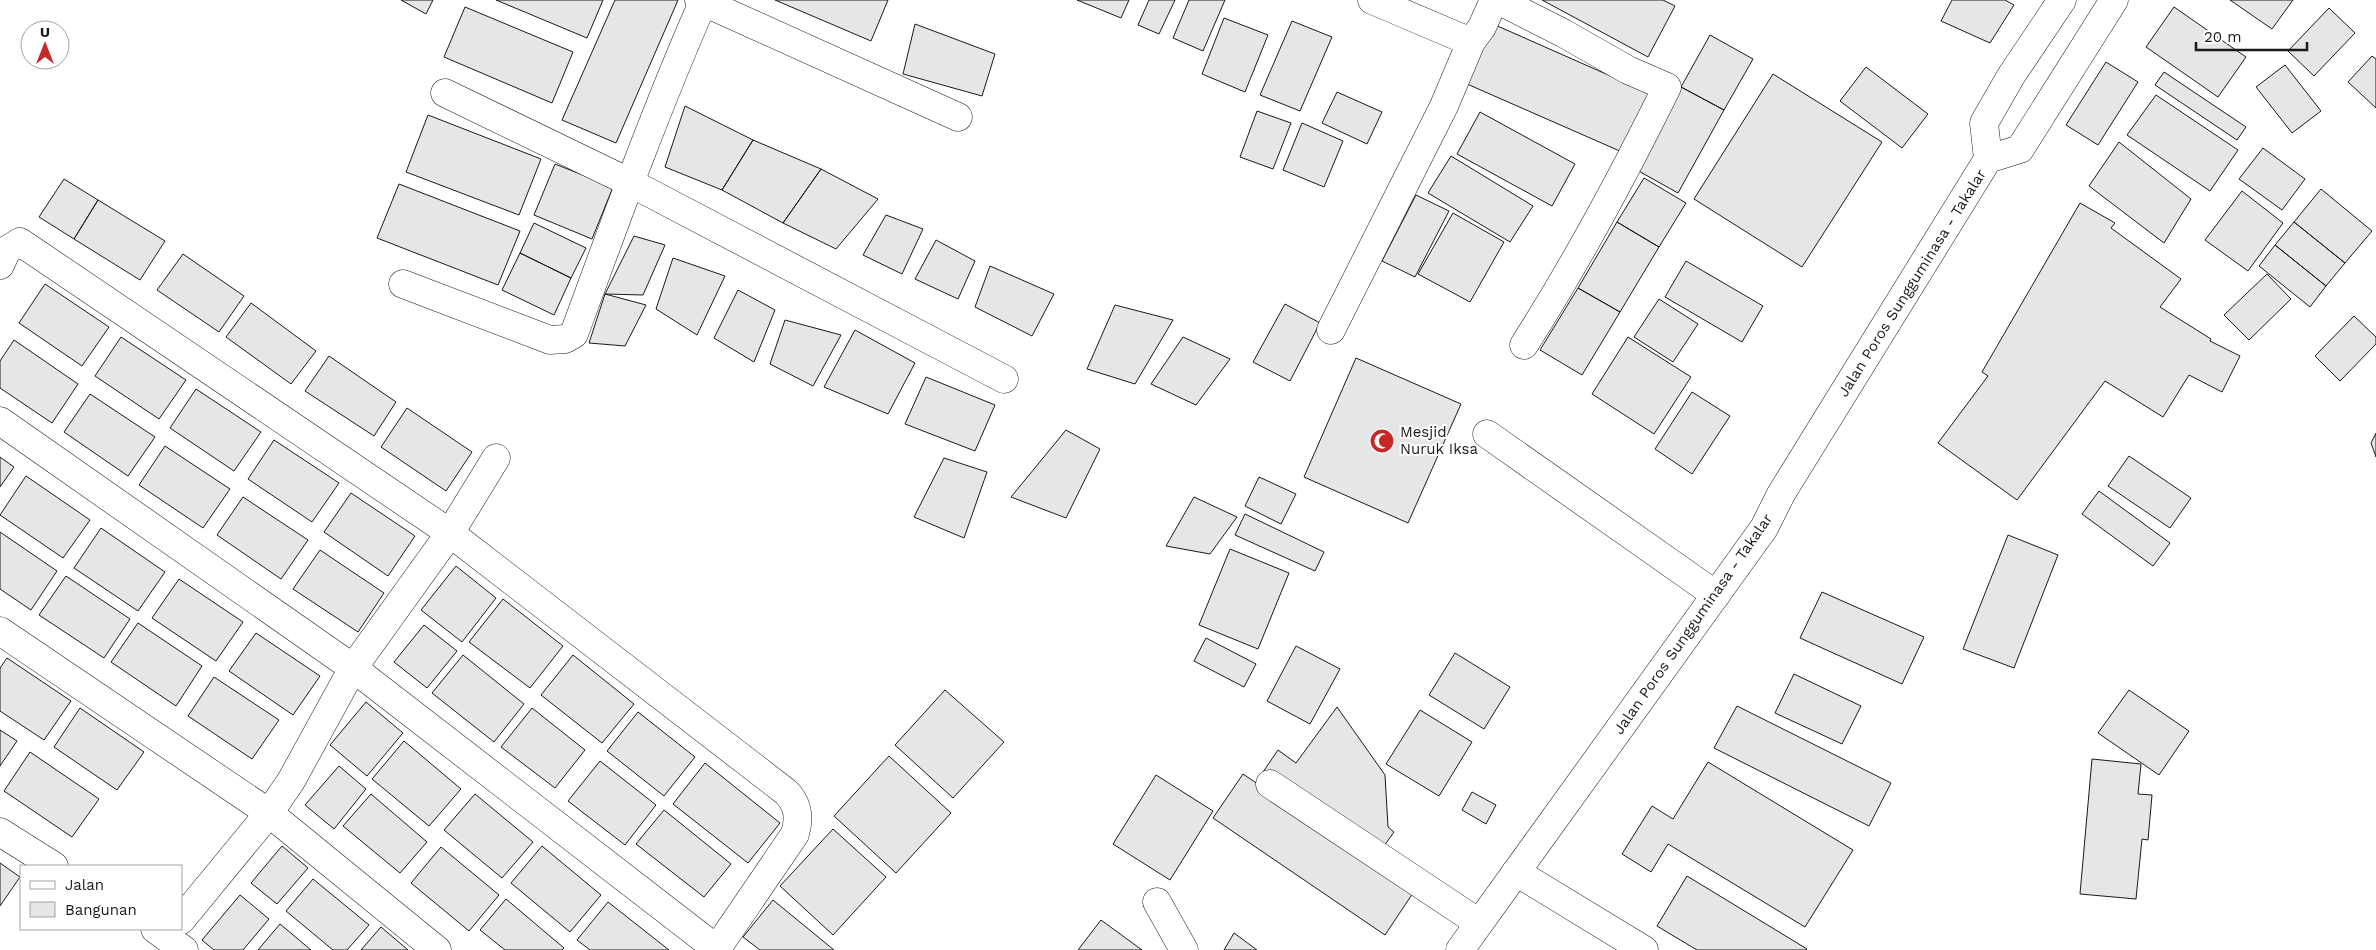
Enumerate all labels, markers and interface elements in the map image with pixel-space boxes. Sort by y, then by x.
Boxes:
north arrow [20,20,70,70]
scale bar [2196,20,2307,52]
text: U [40,24,50,40]
text: 20 m [2204,28,2242,46]
street label: Jalan Poros Sungguminasa - Takalar [1834,166,1990,400]
place label: Mesjid Nuruk Iksa [1400,423,1478,458]
mosque icon: Mesjid Nuruk Iksa [1369,428,1395,454]
street label: Jalan Poros Sungguminasa - Takalar [1610,510,1776,738]
legend [20,865,182,930]
text: Jalan [65,876,104,894]
text: Bangunan [65,901,137,919]

